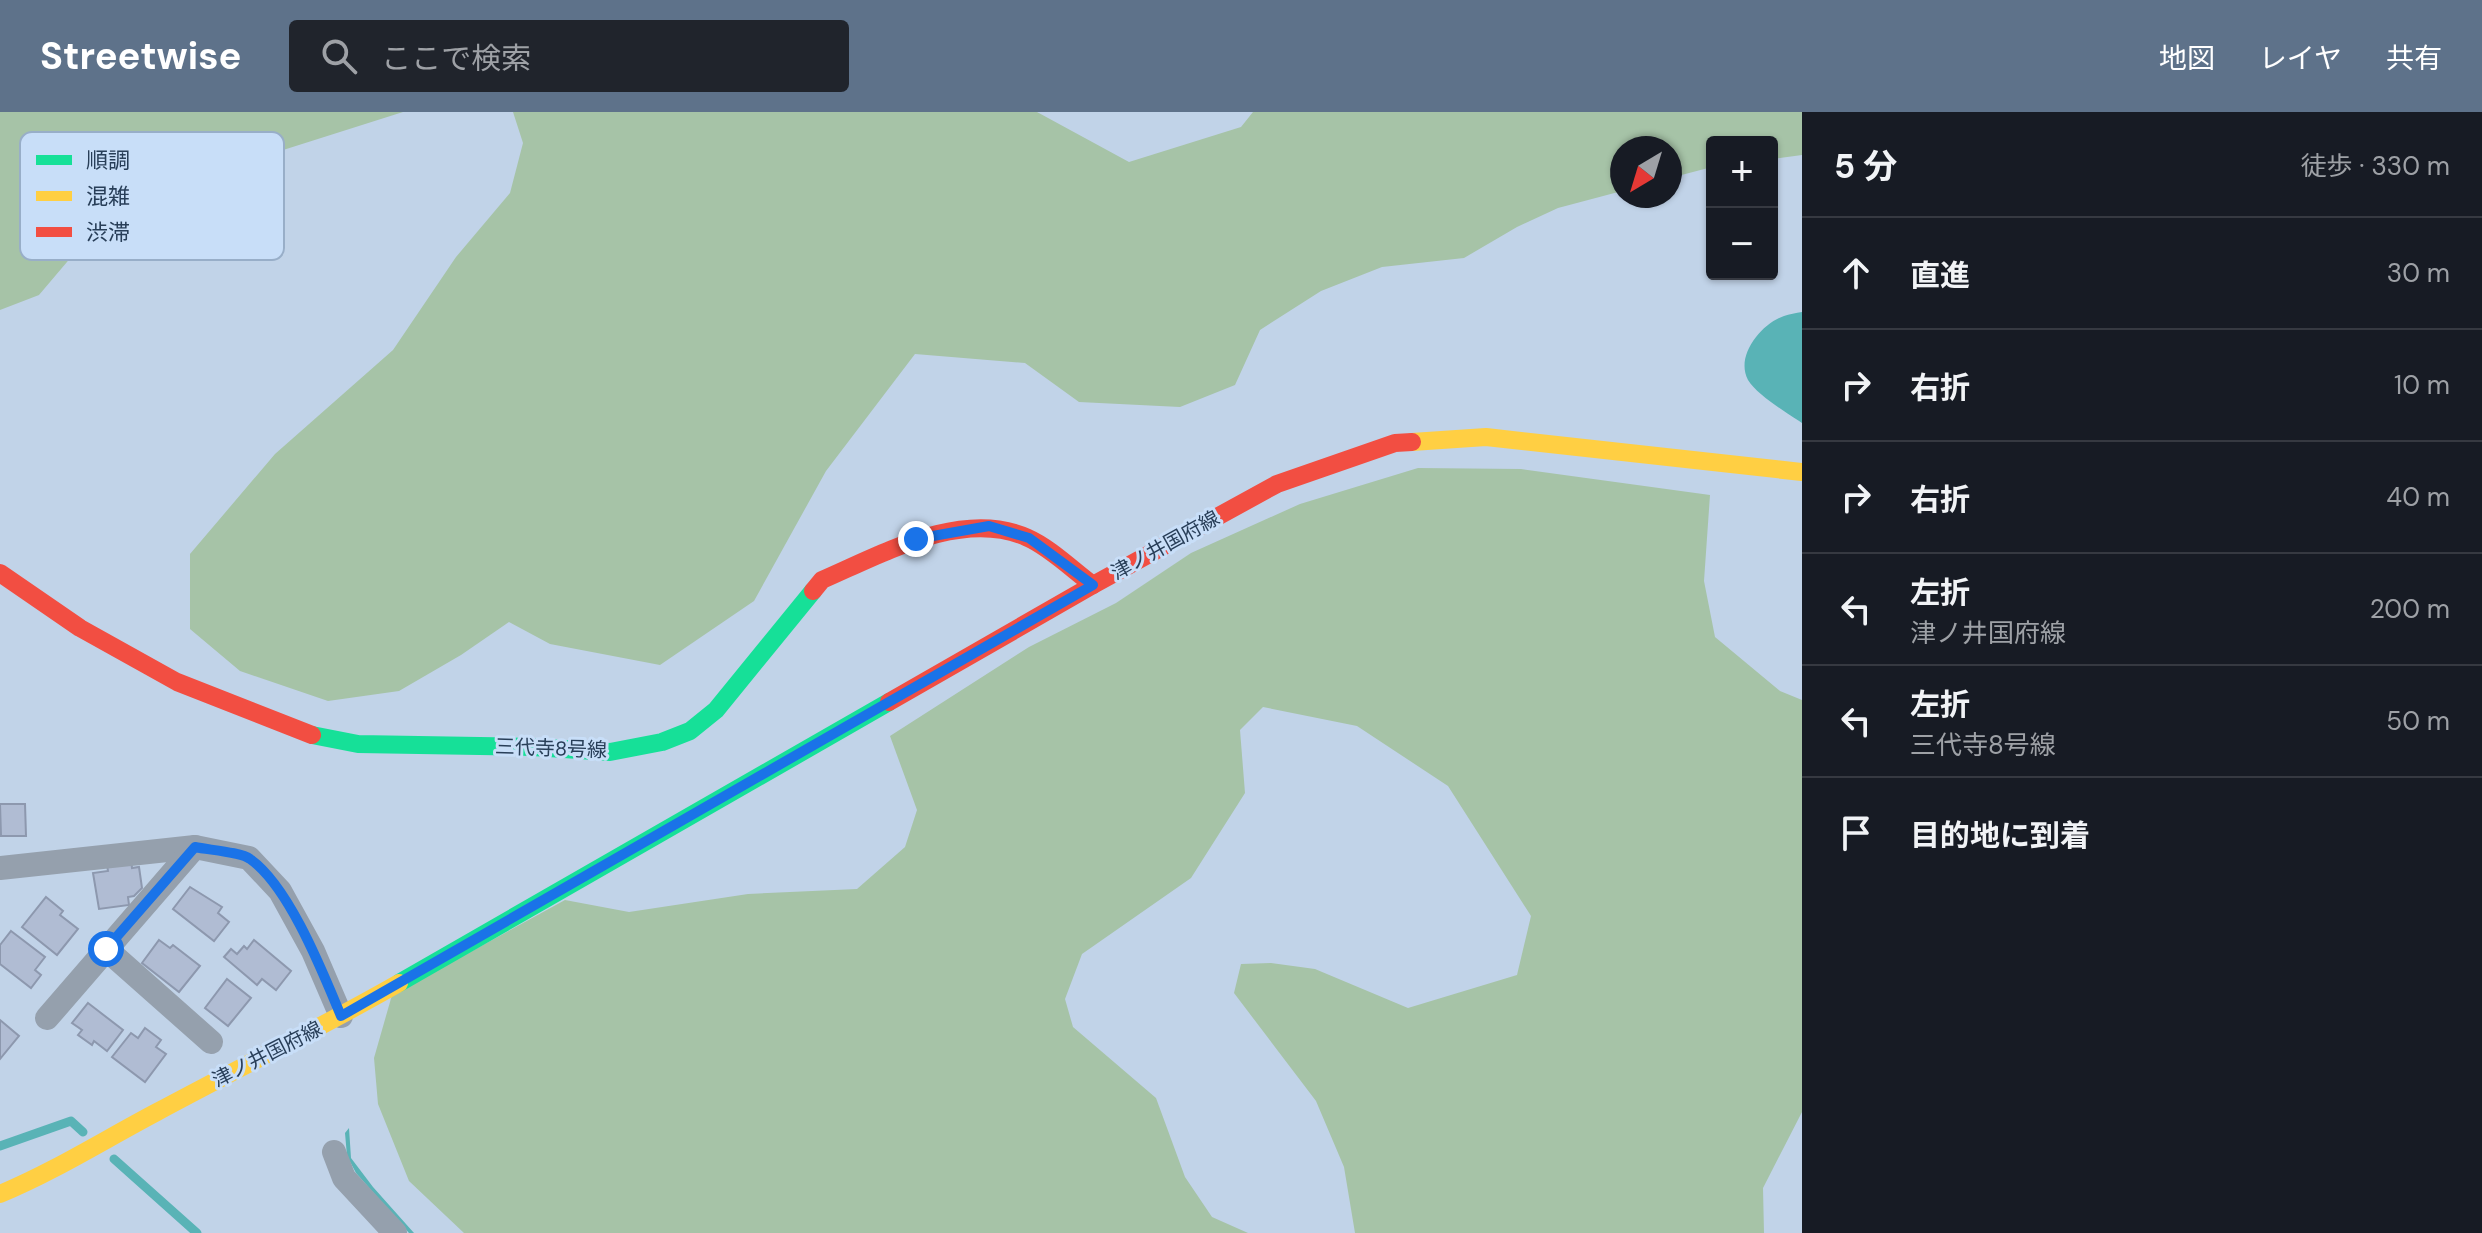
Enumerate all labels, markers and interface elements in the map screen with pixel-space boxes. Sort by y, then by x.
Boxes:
search box [289,20,849,92]
text: Streetwise [40,31,241,81]
icon: search [317,34,361,78]
text: ここで検索 [381,39,531,78]
text: 地図 [2159,40,2215,77]
text: レイヤ [2259,40,2342,77]
text: 共有 [2386,40,2442,77]
legend [20,132,284,260]
north arrow [1610,136,1682,208]
map controls [1706,136,1778,280]
button: + [1706,136,1778,208]
text: 5 分 [1834,144,1897,189]
text: 順調 [86,146,130,175]
text: 徒歩 · 330 m [2300,149,2450,183]
text: 混雑 [86,182,130,211]
button: − [1706,208,1778,280]
text: 渋滞 [86,218,130,247]
icon: ahead [1834,251,1878,295]
text: 直進 [1910,256,1970,295]
text: 30 m [2387,256,2450,290]
icon: right [1834,363,1878,407]
text: 右折 [1910,368,1970,407]
text: 10 m [2394,368,2450,402]
icon: right [1834,475,1878,519]
text: 右折 [1910,480,1970,519]
text: 40 m [2386,480,2450,514]
street label: 津ノ井国府線 [1106,505,1224,585]
route end [898,521,934,557]
text: 左折 [1910,573,1970,612]
icon: left [1834,587,1878,631]
text: 200 m [2370,592,2450,626]
text: 津ノ井国府線 [1910,616,2066,650]
text: 左折 [1910,685,1970,724]
icon: left [1834,699,1878,743]
text: 50 m [2386,704,2450,738]
text: 三代寺8号線 [1910,728,2056,762]
street label: 三代寺8号線 [494,733,608,763]
icon: arrive [1834,811,1878,855]
text: 目的地に到着 [1910,816,2090,855]
route start [88,931,124,967]
street label: 津ノ井国府線 [208,1015,326,1093]

